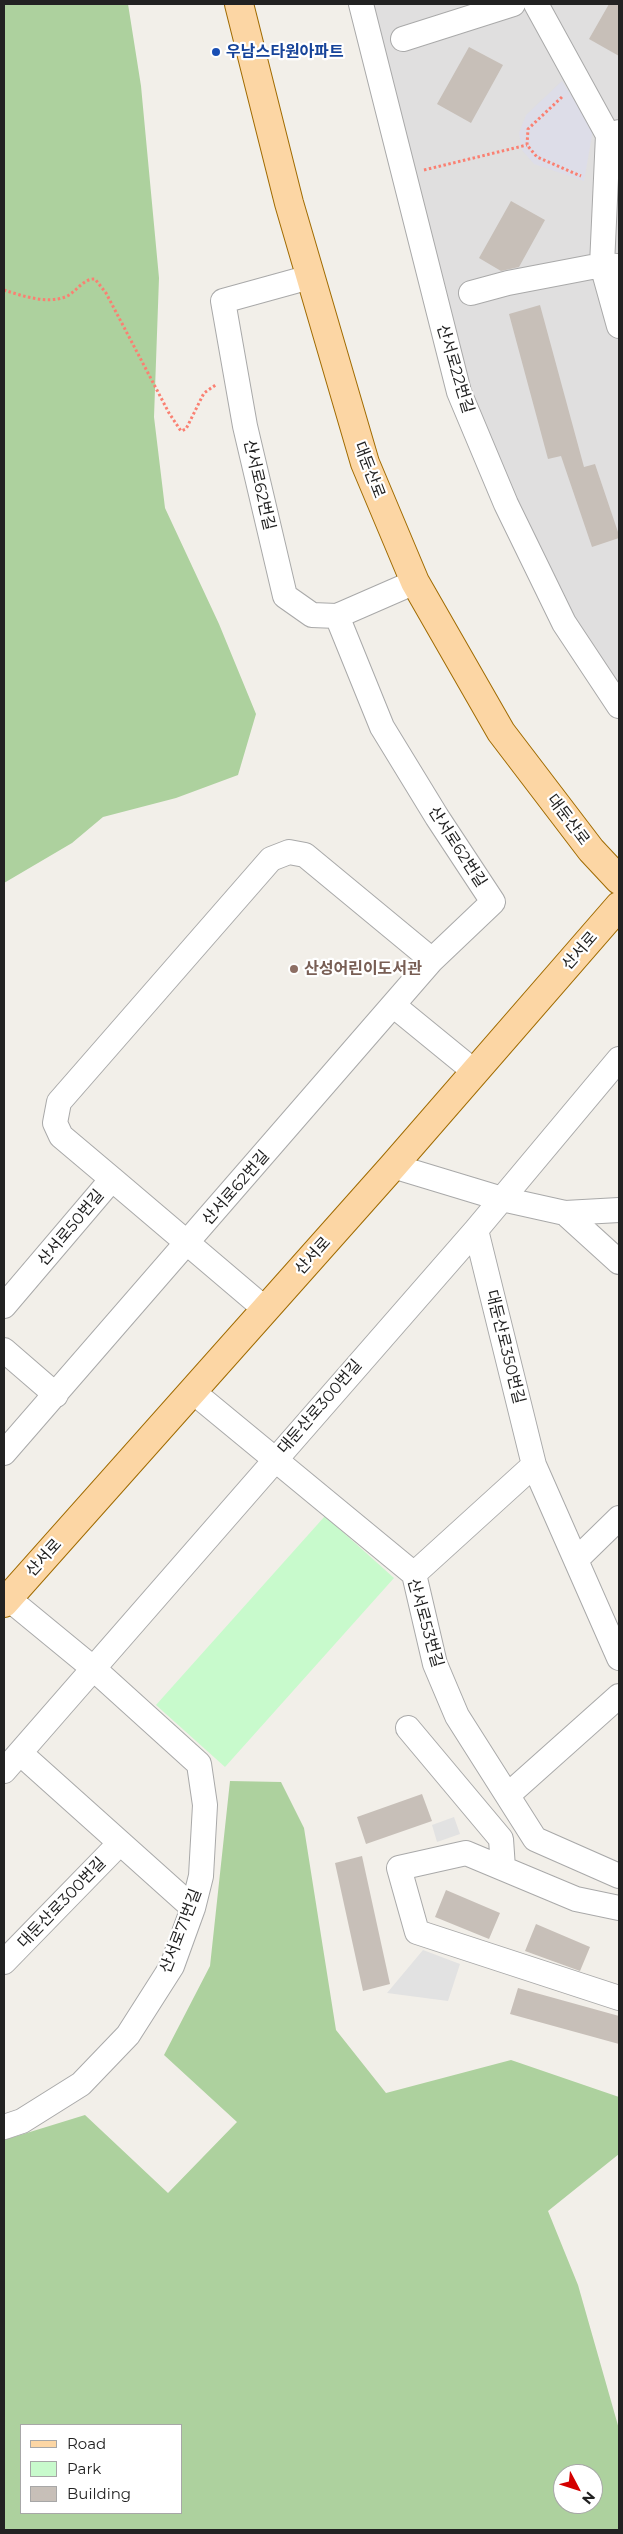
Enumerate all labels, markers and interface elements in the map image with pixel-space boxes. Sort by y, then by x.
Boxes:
place label: 우남스타원아파트 [226,42,344,62]
marker: 우남스타원아파트 [210,46,222,58]
street label: 산서로22번길 [432,322,478,416]
street label: 산서로62번길 [239,438,279,532]
street label: 대둔산로 [349,439,389,501]
street label: 대둔산로 [543,791,593,849]
street label: 산서로62번길 [424,803,490,891]
street label: 산서로 [558,928,602,974]
place label: 산성어린이도서관 [304,959,422,979]
marker: 산성어린이도서관 [288,963,300,975]
street label: 산서로62번길 [198,1147,274,1229]
street label: 산서로50번길 [34,1186,108,1270]
street label: 산서로 [291,1233,335,1279]
street label: 대둔산로350번길 [482,1288,528,1406]
street label: 대둔산로300번길 [274,1356,366,1458]
street label: 산서로 [22,1535,66,1581]
street label: 산서로53번길 [403,1576,447,1670]
street label: 대둔산로300번길 [14,1854,110,1952]
street label: 산서로71번길 [156,1886,206,1976]
legend [20,2424,182,2514]
text: Road [67,2434,106,2453]
text: Park [67,2459,101,2478]
north arrow [553,2464,603,2514]
text: Building [67,2484,131,2503]
text: N [578,2488,599,2508]

